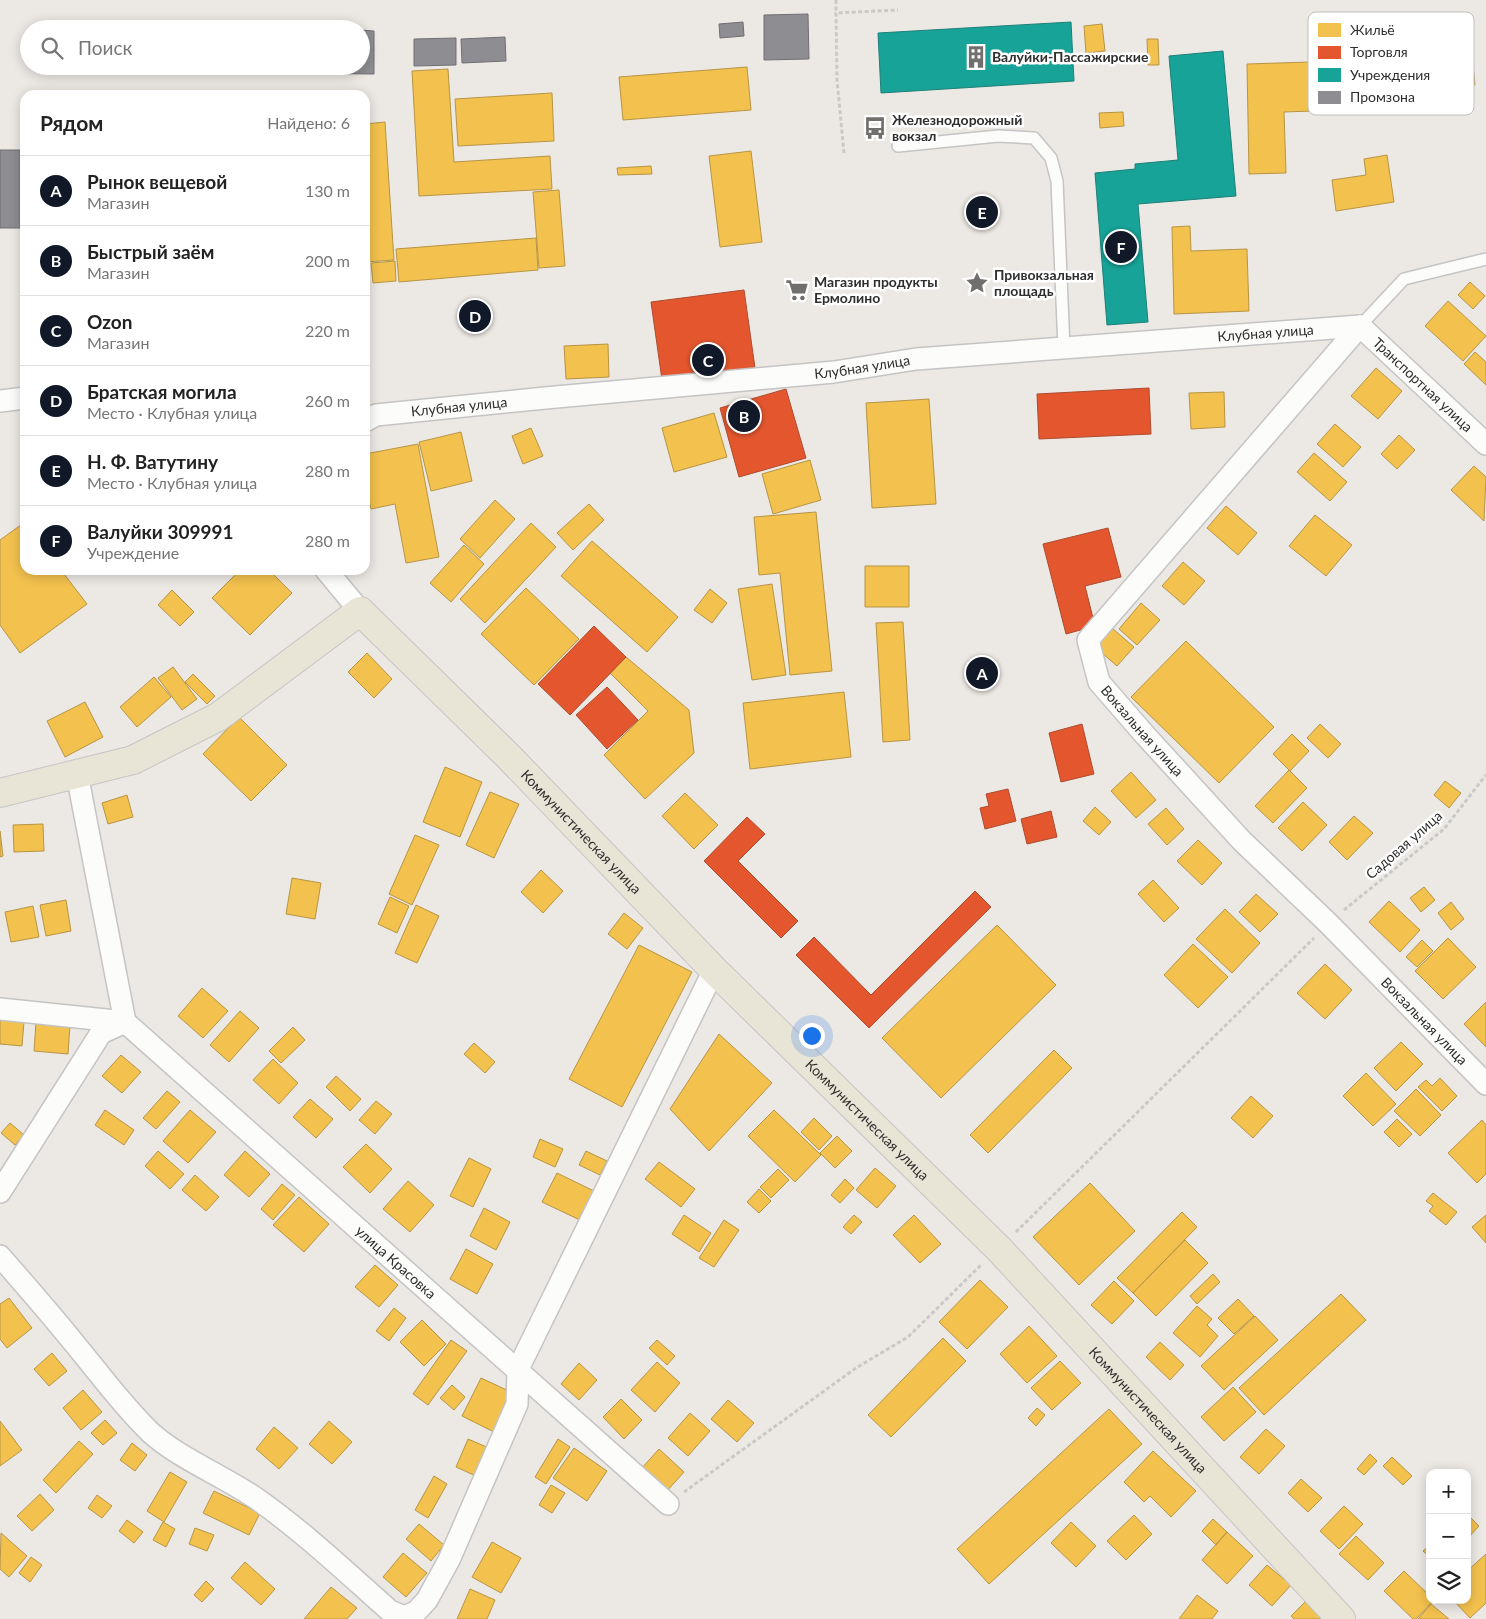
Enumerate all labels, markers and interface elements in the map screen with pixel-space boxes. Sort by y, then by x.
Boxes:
legend [1308,12,1474,115]
search box [20,20,370,75]
text: Жильё [1350,21,1395,38]
icon: search [38,34,66,62]
text: Поиск [78,36,132,59]
text: Торговля [1350,43,1408,60]
building icon: Валуйки-Пассажирские [963,44,989,70]
place label: Валуйки-Пассажирские [992,48,1149,65]
text: Учреждения [1350,66,1430,83]
text: Промзона [1350,88,1415,105]
text: Рядом [40,110,103,135]
place label: Железнодорожный вокзал [892,111,1022,144]
text: Найдено: 6 [267,113,350,132]
bus stop icon: Железнодорожный вокзал [862,115,888,141]
text: Рынок вещевой [87,170,227,193]
text: A [50,181,62,200]
text: 130 m [305,181,350,200]
text: Магазин [87,193,149,212]
pin: E [966,193,998,231]
pin: F [1105,228,1137,266]
text: Быстрый заём [87,240,214,263]
text: B [51,251,61,270]
text: 200 m [305,251,350,270]
text: Магазин [87,263,149,282]
place label: Привокзальная площадь [994,266,1094,299]
place icon: Привокзальная площадь [964,270,990,296]
place label: Магазин продукты Ермолино [814,273,938,306]
supermarket icon: Магазин продукты Ермолино [784,277,810,303]
pin: D [459,297,491,335]
text: Ozon [87,310,132,333]
street label: Клубная улица [1217,320,1314,345]
text: C [51,321,61,340]
text: 220 m [305,321,350,340]
text: Магазин [87,333,149,352]
street label: Транспортная улица [1370,334,1477,435]
pin: C [692,341,724,379]
street label: Клубная улица [813,351,911,382]
text: Братская могила [87,380,237,403]
text: D [50,391,62,410]
text: 260 m [305,391,350,410]
street label: Клубная улица [410,393,508,419]
pin: B [728,397,760,435]
text: Место · Клубная улица [87,403,257,422]
text: Н. Ф. Ватутину [87,450,218,473]
text: E [51,461,61,480]
text: 280 m [305,461,350,480]
text: Место · Клубная улица [87,473,257,492]
text: Валуйки 309991 [87,520,234,543]
text: F [51,531,61,550]
text: 280 m [305,531,350,550]
text: Учреждение [87,543,179,562]
pin: A [966,654,998,692]
street label: Вокзальная улица [1098,682,1187,780]
street label: Коммунистическая улица [518,766,645,897]
street label: Садовая улица [1362,807,1445,882]
street label: Вокзальная улица [1378,973,1471,1068]
your location [799,1023,825,1049]
street label: Коммунистическая улица [802,1055,933,1184]
street label: улица Красовка [352,1222,440,1302]
street label: Коммунистическая улица [1086,1343,1211,1477]
map controls [1426,1469,1471,1604]
button: + [1426,1469,1471,1514]
button: − [1426,1514,1471,1559]
button: layers [1426,1559,1471,1604]

